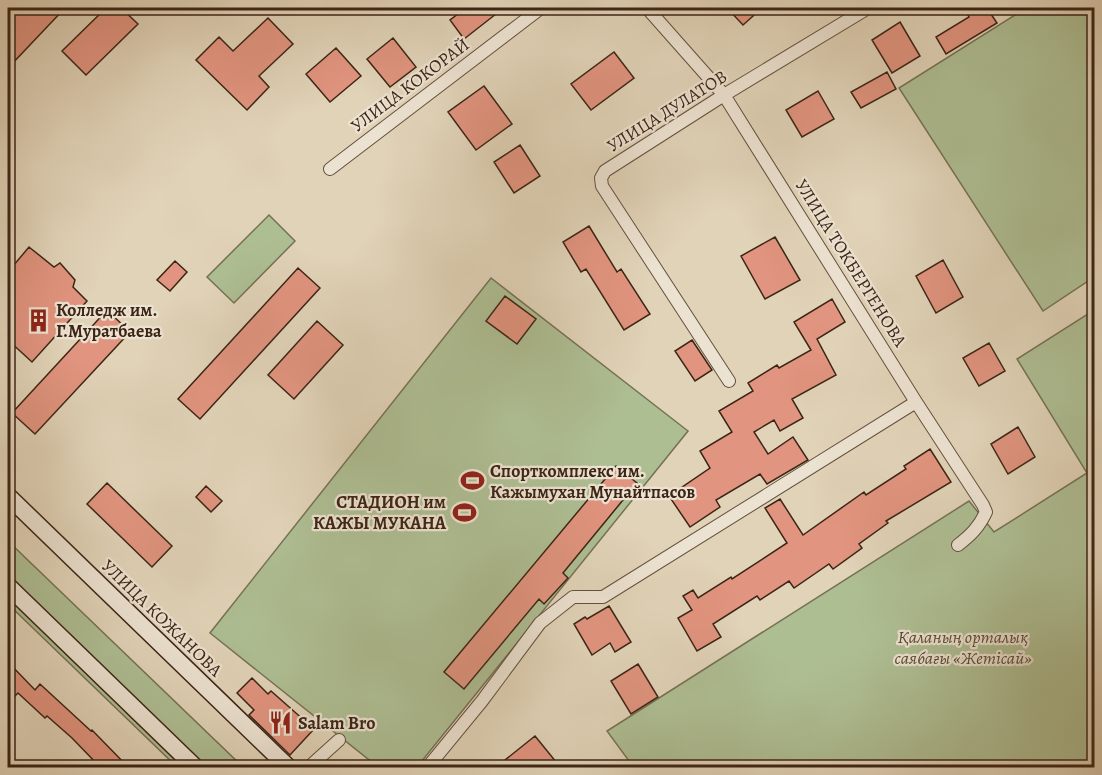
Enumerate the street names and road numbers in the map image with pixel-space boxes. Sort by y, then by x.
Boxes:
street label: УЛИЦА КОКОРАЙ [346,33,474,137]
street label: УЛИЦА ДУЛАТОВ [602,64,732,158]
street label: УЛИЦА ТОКБЕРГЕНОВА [790,175,913,352]
street label: УЛИЦА КОЖАНОВА [96,554,228,682]

